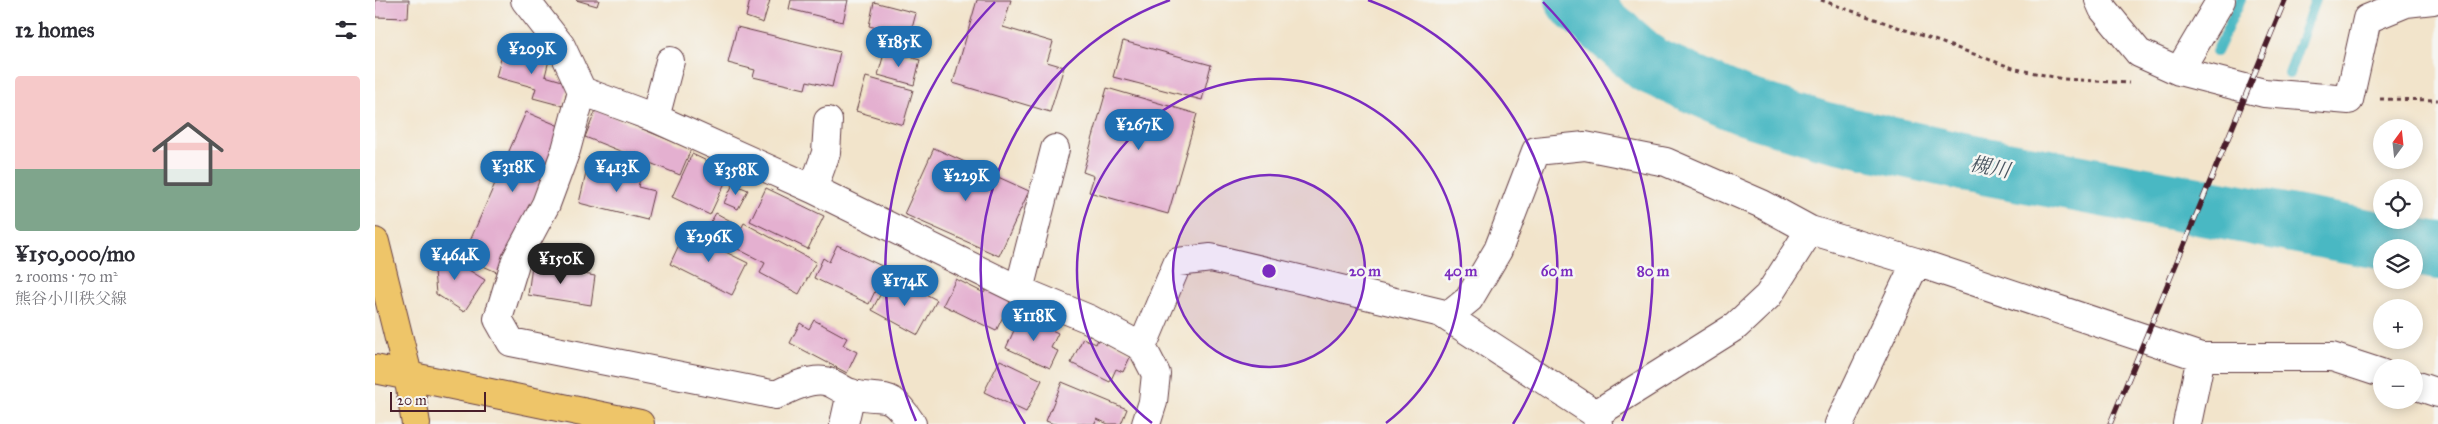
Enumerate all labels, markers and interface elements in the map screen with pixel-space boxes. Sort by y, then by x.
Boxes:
icon: filters [332,16,360,44]
text: 12 homes [15,17,94,43]
pin: ¥185K [864,26,934,68]
pin: ¥209K [497,32,567,75]
text: ¥185K [877,32,921,51]
text: ¥209K [508,39,556,58]
pin: ¥267K [1104,108,1174,151]
icon: home [143,109,233,199]
text: ¥267K [1116,115,1162,134]
north arrow [2373,119,2423,169]
map controls [2373,119,2423,409]
pin: ¥318K [478,150,548,193]
pin: ¥413K [582,150,652,193]
water label: 槻川 [1968,151,2014,183]
pin: ¥358K [701,154,771,196]
text: ¥318K [491,157,535,176]
text: ¥413K [595,157,639,176]
text: ¥358K [714,160,758,179]
pin: ¥229K [931,160,1001,202]
text: ¥229K [943,166,989,185]
button: locate [2373,179,2423,229]
pin: ¥296K [674,220,744,263]
text: ¥296K [686,227,732,246]
pin: ¥464K [420,238,490,281]
button: layers [2373,239,2423,289]
text: ¥150,000/mo [15,241,135,267]
pin: ¥150K [526,242,596,285]
text: ¥464K [431,245,479,264]
text: ¥150K [539,249,583,268]
centre of rings [1260,262,1278,280]
text: 20 m [1349,262,1381,280]
text: 40 m [1445,262,1478,281]
text: 60 m [1541,262,1574,280]
text: 80 m [1637,262,1670,280]
pin: ¥174K [870,264,940,307]
text: 2 rooms · 70 m² [15,267,118,286]
text: ¥174K [882,271,928,290]
text: 熊谷小川秩父線 [15,289,127,308]
button: + [2373,299,2423,349]
pin: ¥118K [999,300,1069,342]
text: ¥118K [1012,306,1056,325]
button: − [2373,359,2423,409]
scale bar [390,389,486,412]
text: 20 m [397,392,427,409]

